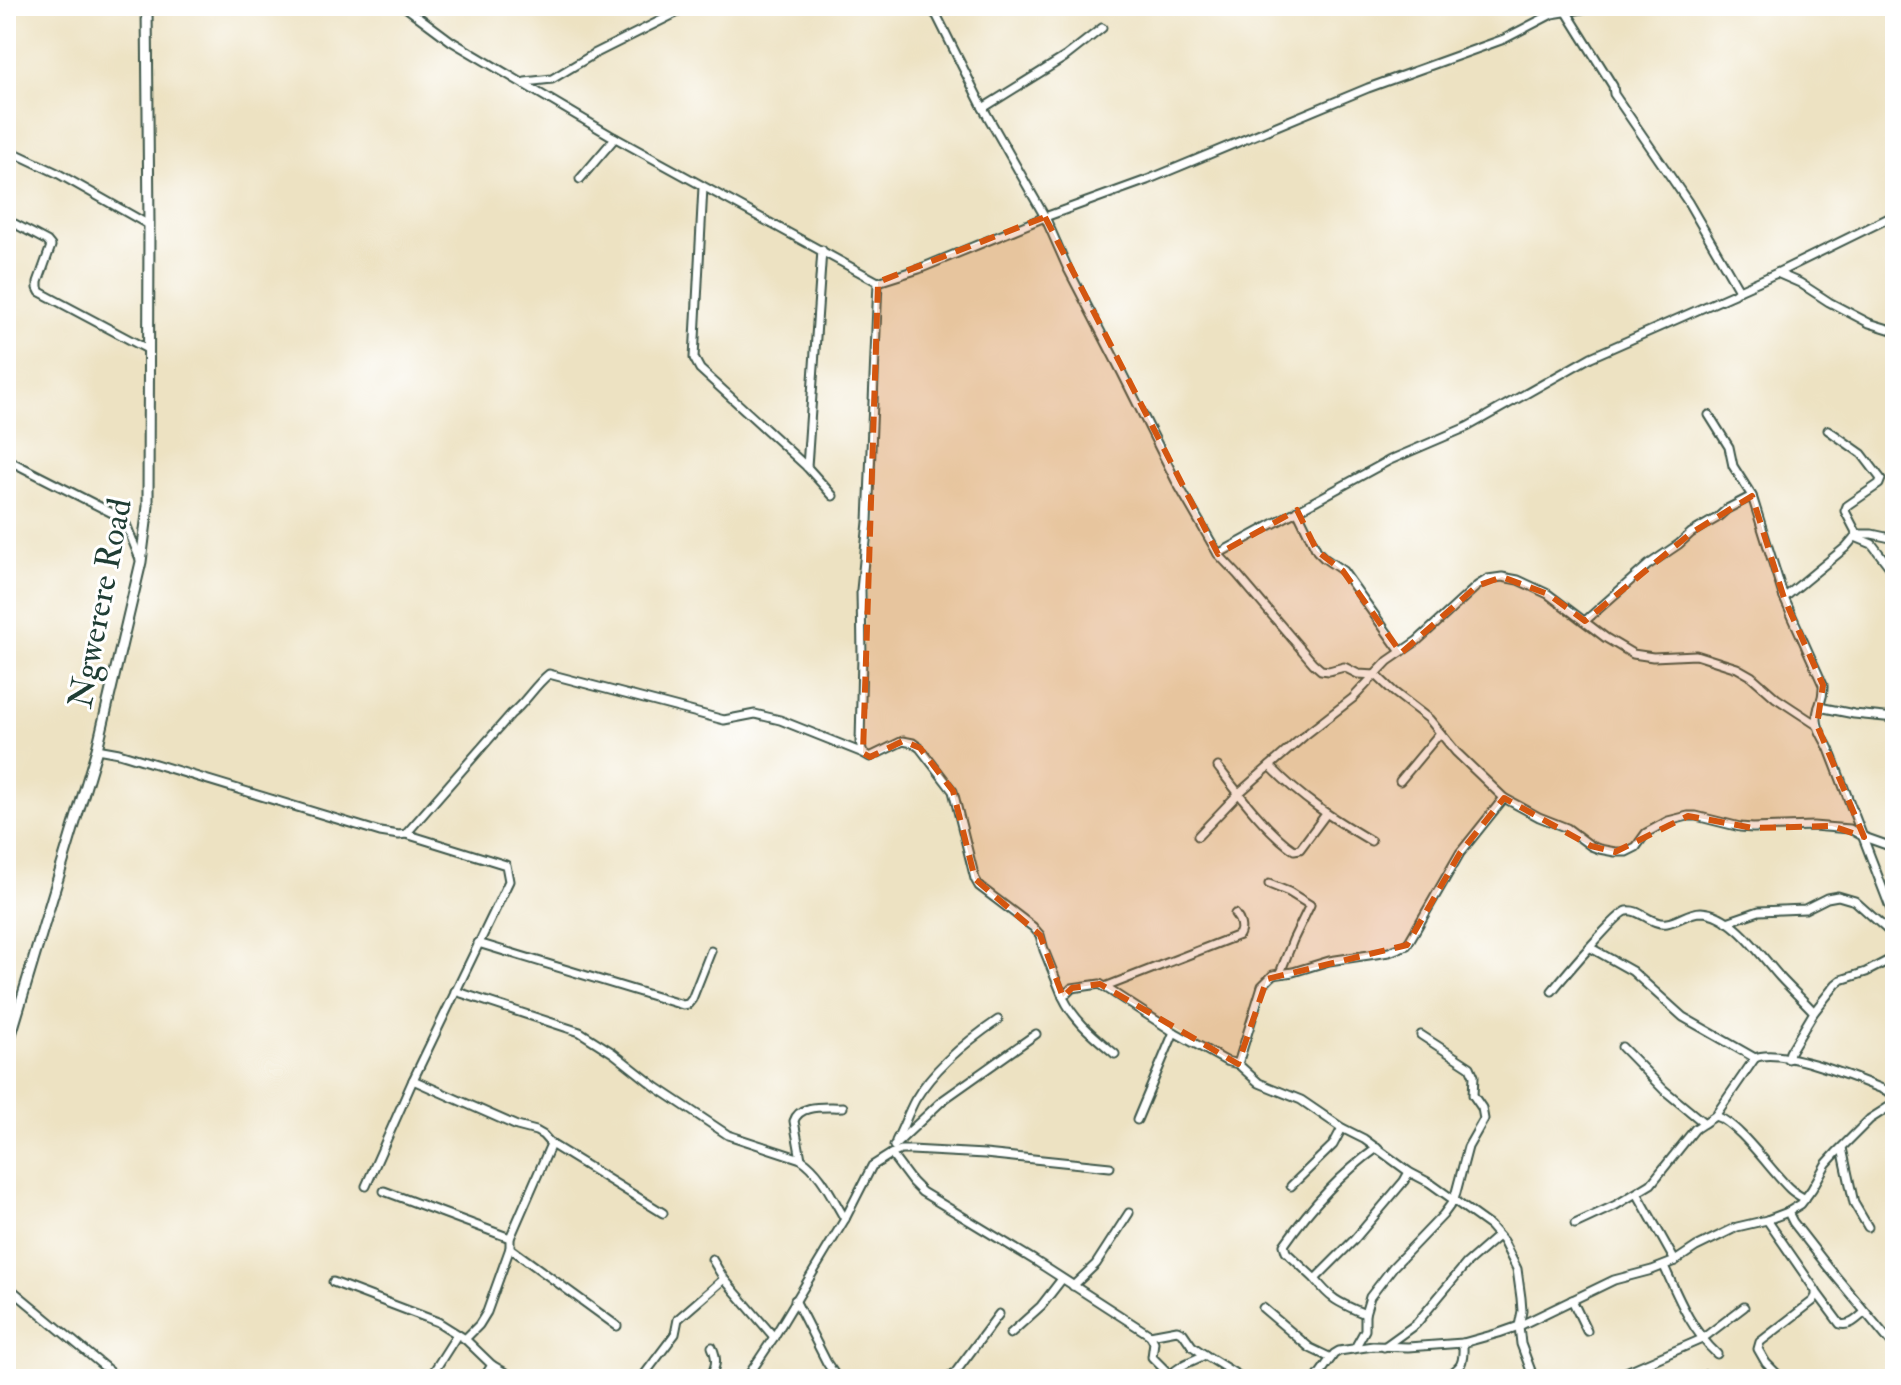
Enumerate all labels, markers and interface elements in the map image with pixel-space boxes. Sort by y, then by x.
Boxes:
street label: Ngwerere Road [59,494,142,712]

